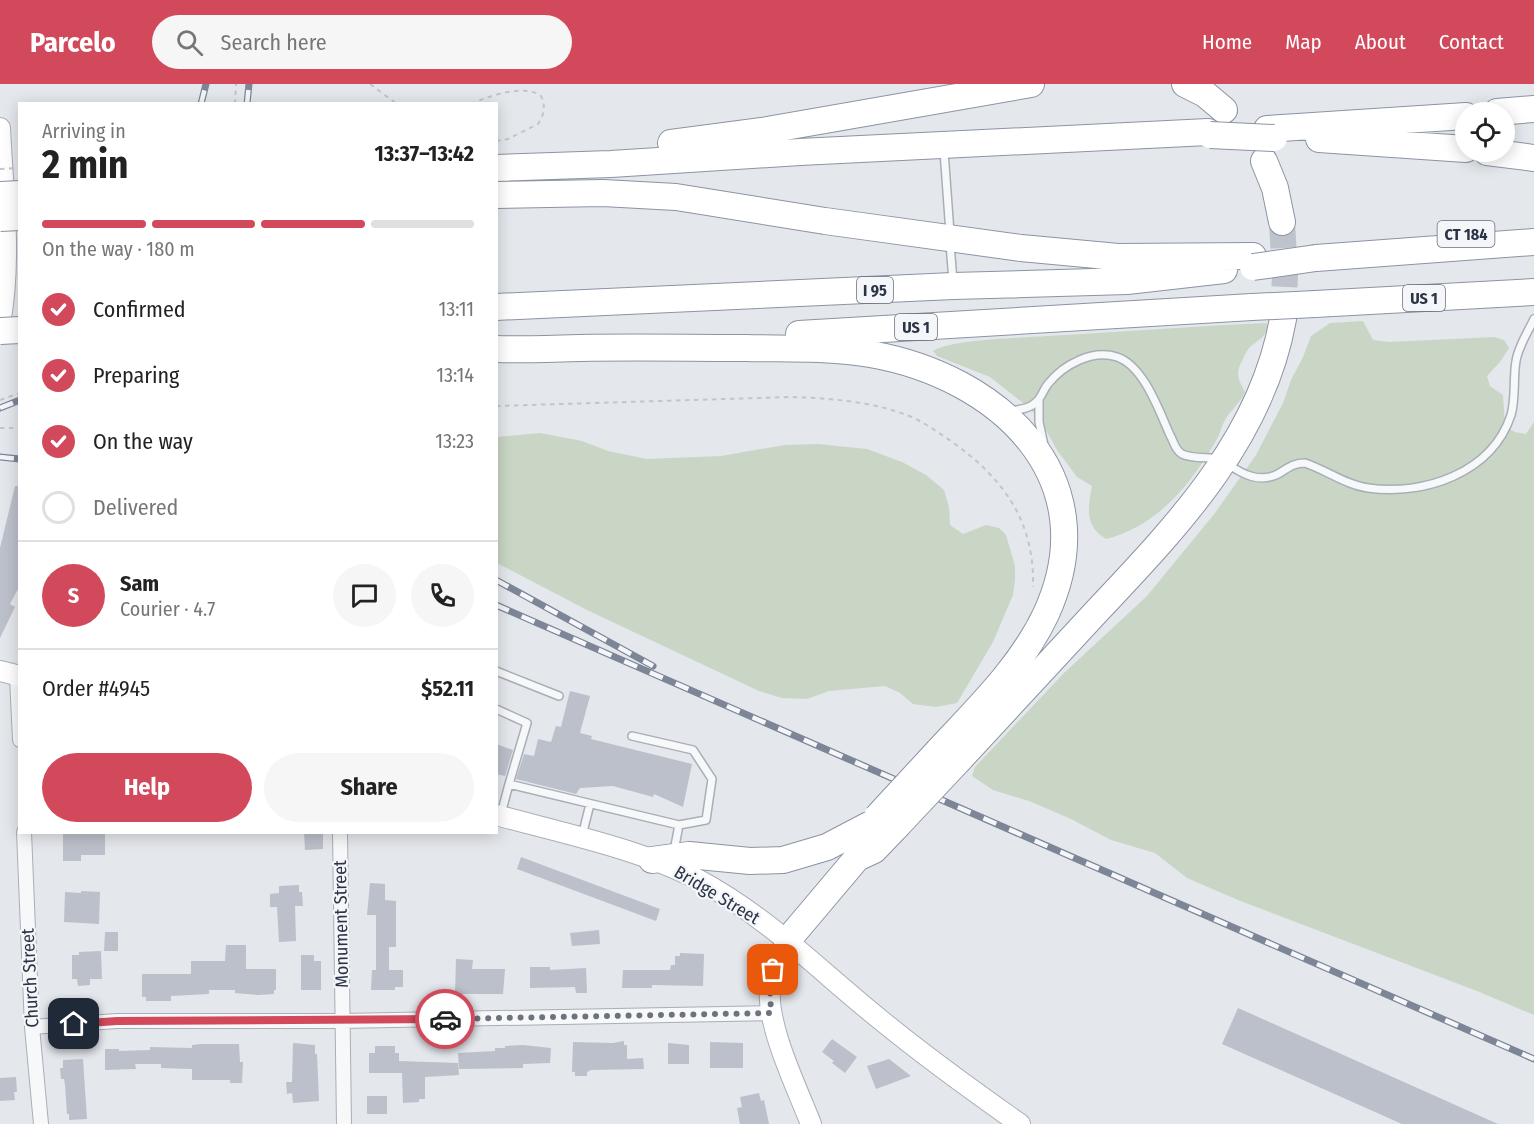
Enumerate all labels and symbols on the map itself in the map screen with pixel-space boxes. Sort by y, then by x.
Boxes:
road number: CT 184 [1438,221,1494,247]
road number: I 95 [857,277,893,303]
road number: US 1 [1403,285,1445,311]
road number: US 1 [895,314,937,340]
street label: Monument Street [329,860,353,988]
street label: Bridge Street [670,861,764,929]
street label: Church Street [16,928,44,1028]
pin [747,944,798,995]
courier [415,989,475,1049]
pin [48,998,99,1049]

